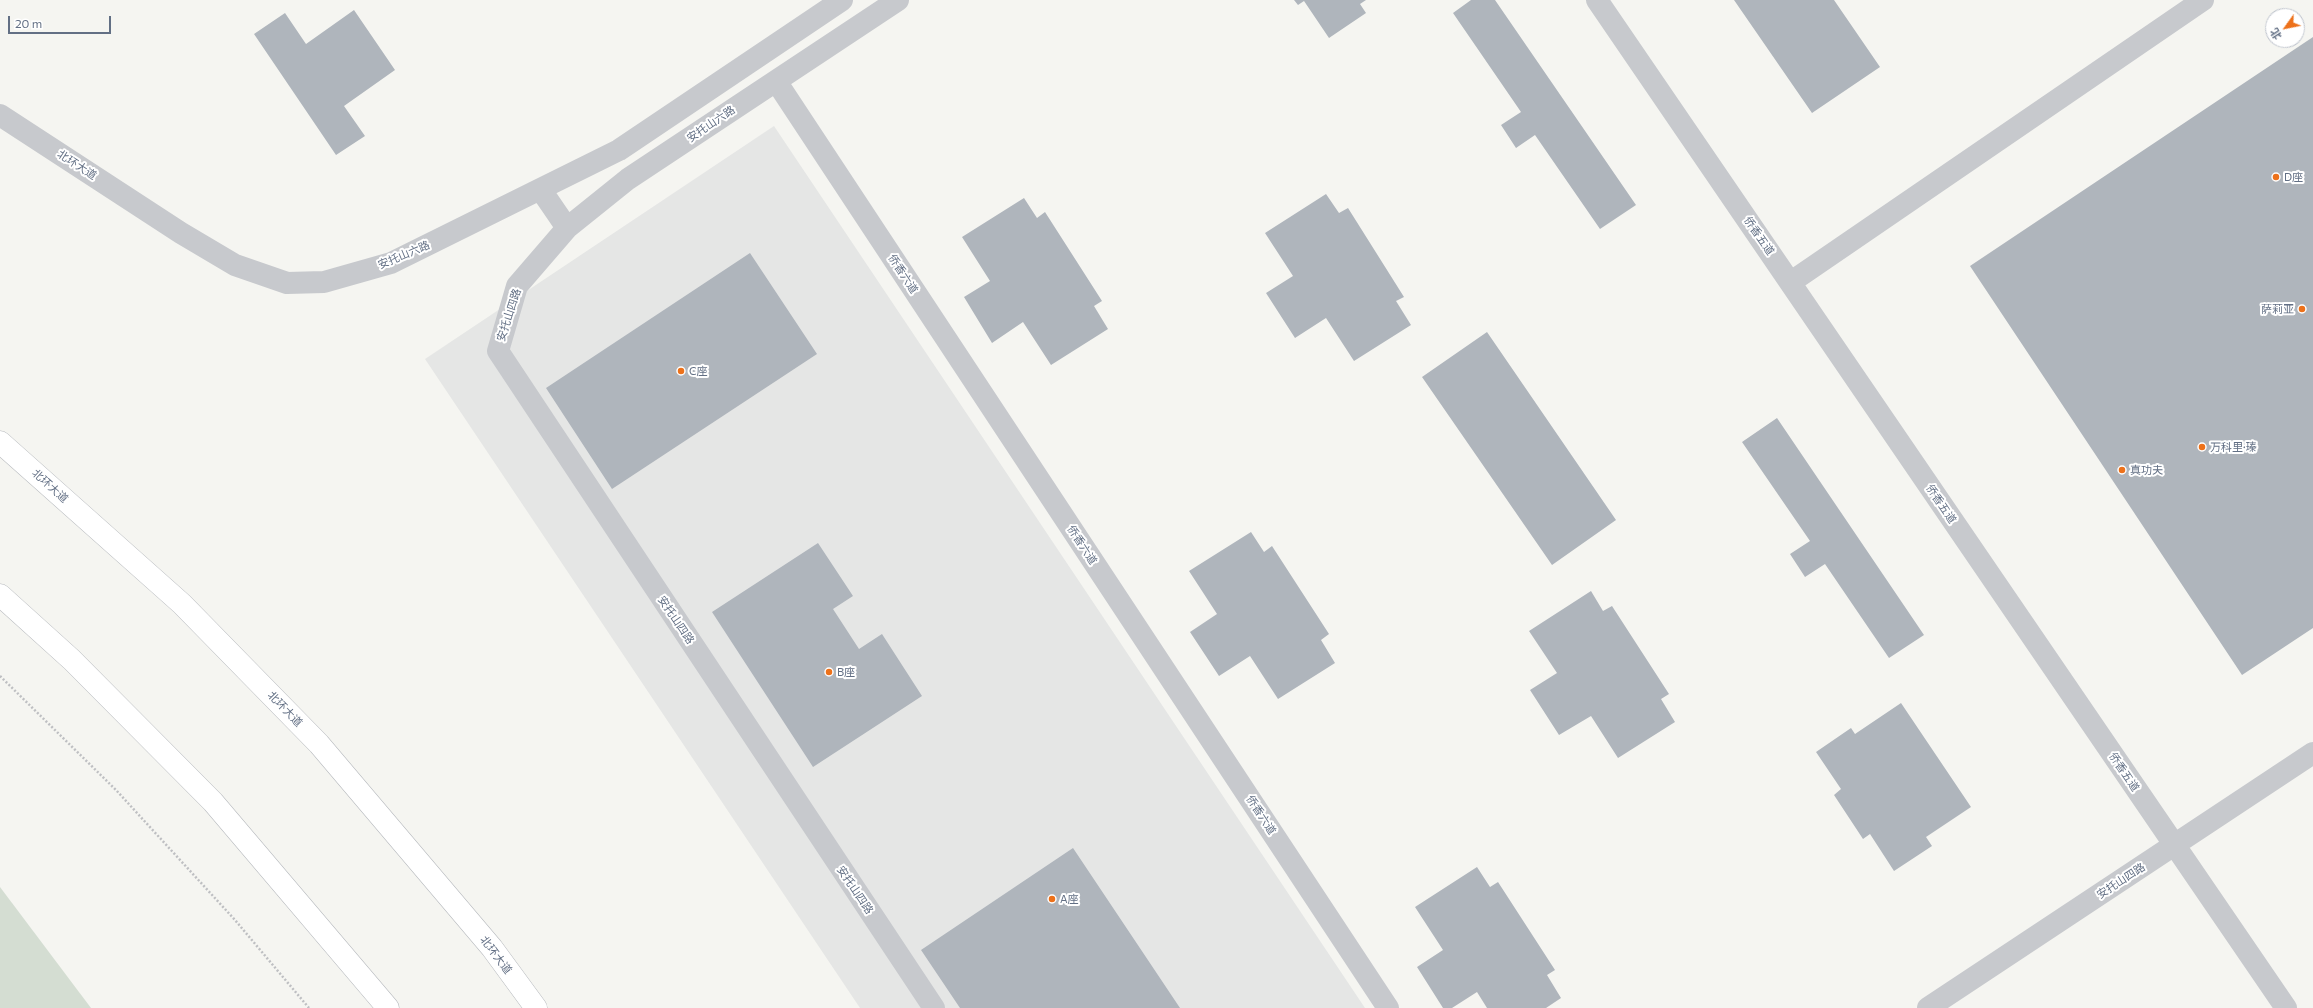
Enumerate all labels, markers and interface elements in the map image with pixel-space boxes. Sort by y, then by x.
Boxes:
scale bar [10,8,113,34]
north arrow [2265,8,2305,48]
text: 20 m [15,16,42,30]
text: 北 [2267,26,2284,42]
street label: 安托山六路 [685,103,737,145]
street label: 北环大道 [55,147,99,183]
place label: D座 [2284,170,2303,184]
marker: D座 [2271,172,2281,182]
street label: 侨香五道 [1741,214,1777,258]
street label: 安托山六路 [376,238,432,272]
street label: 侨香六道 [885,252,921,296]
street label: 安托山四路 [494,287,524,343]
place label: 萨莉亚 [2261,302,2294,316]
marker: 萨莉亚 [2297,304,2307,314]
place label: C座 [689,364,708,378]
marker: C座 [676,366,686,376]
place label: 万科里·瑧 [2210,440,2257,454]
marker: 万科里·瑧 [2197,442,2207,452]
place label: 真功夫 [2130,463,2163,477]
marker: 真功夫 [2117,465,2127,475]
street label: 北环大道 [29,466,71,506]
street label: 侨香五道 [1923,482,1959,526]
street label: 侨香六道 [1064,523,1100,567]
street label: 安托山四路 [655,594,697,646]
place label: B座 [837,665,855,679]
marker: B座 [824,667,834,677]
street label: 北环大道 [265,689,305,729]
street label: 侨香五道 [2106,750,2142,794]
street label: 侨香六道 [1243,793,1279,837]
street label: 安托山四路 [2094,860,2148,902]
street label: 安托山四路 [834,864,876,916]
place label: A座 [1060,892,1079,906]
marker: A座 [1047,894,1057,904]
street label: 北环大道 [477,933,515,977]

